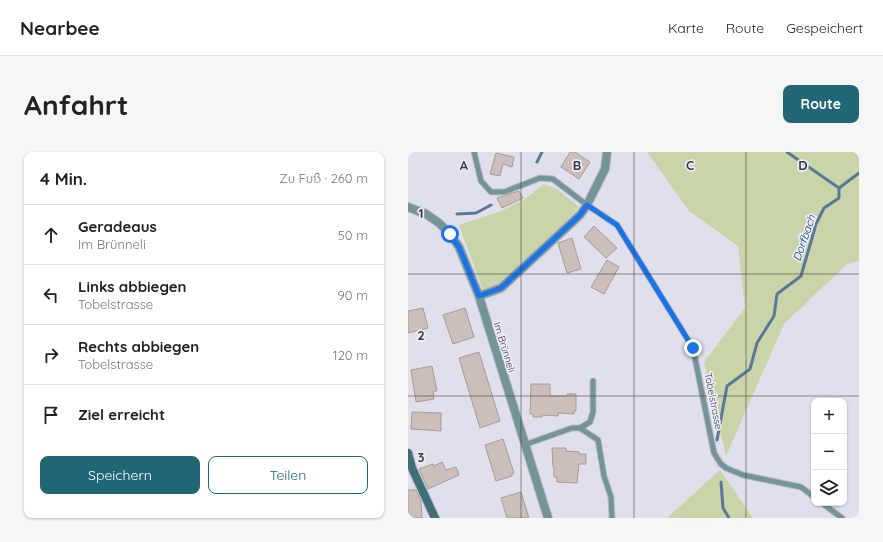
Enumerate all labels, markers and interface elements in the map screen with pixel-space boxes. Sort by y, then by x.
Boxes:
text: Nearbee [20,16,100,40]
text: Karte [668,19,704,37]
text: Route [726,19,764,37]
text: Gespeichert [786,19,863,37]
button: Route [783,85,859,123]
text: Anfahrt [24,87,128,122]
text: A [460,157,469,173]
text: B [573,157,581,173]
text: C [686,157,694,173]
text: D [798,157,808,173]
text: 4 Min. [40,168,87,189]
text: Zu Fuß · 260 m [279,170,368,186]
text: 1 [418,205,424,221]
water label: Dorfbach [790,212,819,263]
text: Geradeaus [78,217,157,236]
icon: ahead [40,224,62,246]
route start [441,225,459,243]
text: 50 m [338,227,368,243]
text: Im Brünneli [78,236,146,252]
text: Links abbiegen [78,277,186,296]
icon: left [40,284,62,306]
text: 90 m [338,287,368,303]
text: Tobelstrasse [78,296,153,312]
street label: Im Brünneli [491,320,518,374]
text: 2 [417,327,425,343]
text: Rechts abbiegen [78,337,199,356]
route end [684,339,702,357]
icon: right [40,344,62,366]
text: 120 m [333,347,368,363]
text: Tobelstrasse [78,356,153,372]
street label: Tobelstrasse [702,371,725,431]
map controls [811,398,847,506]
button: + [811,398,847,434]
icon: arrive [40,404,62,426]
text: Ziel erreicht [78,405,165,424]
button: − [811,434,847,470]
text: 3 [418,449,425,465]
button: Speichern [40,456,200,494]
button: Teilen [208,456,368,494]
button: layers [811,470,847,506]

